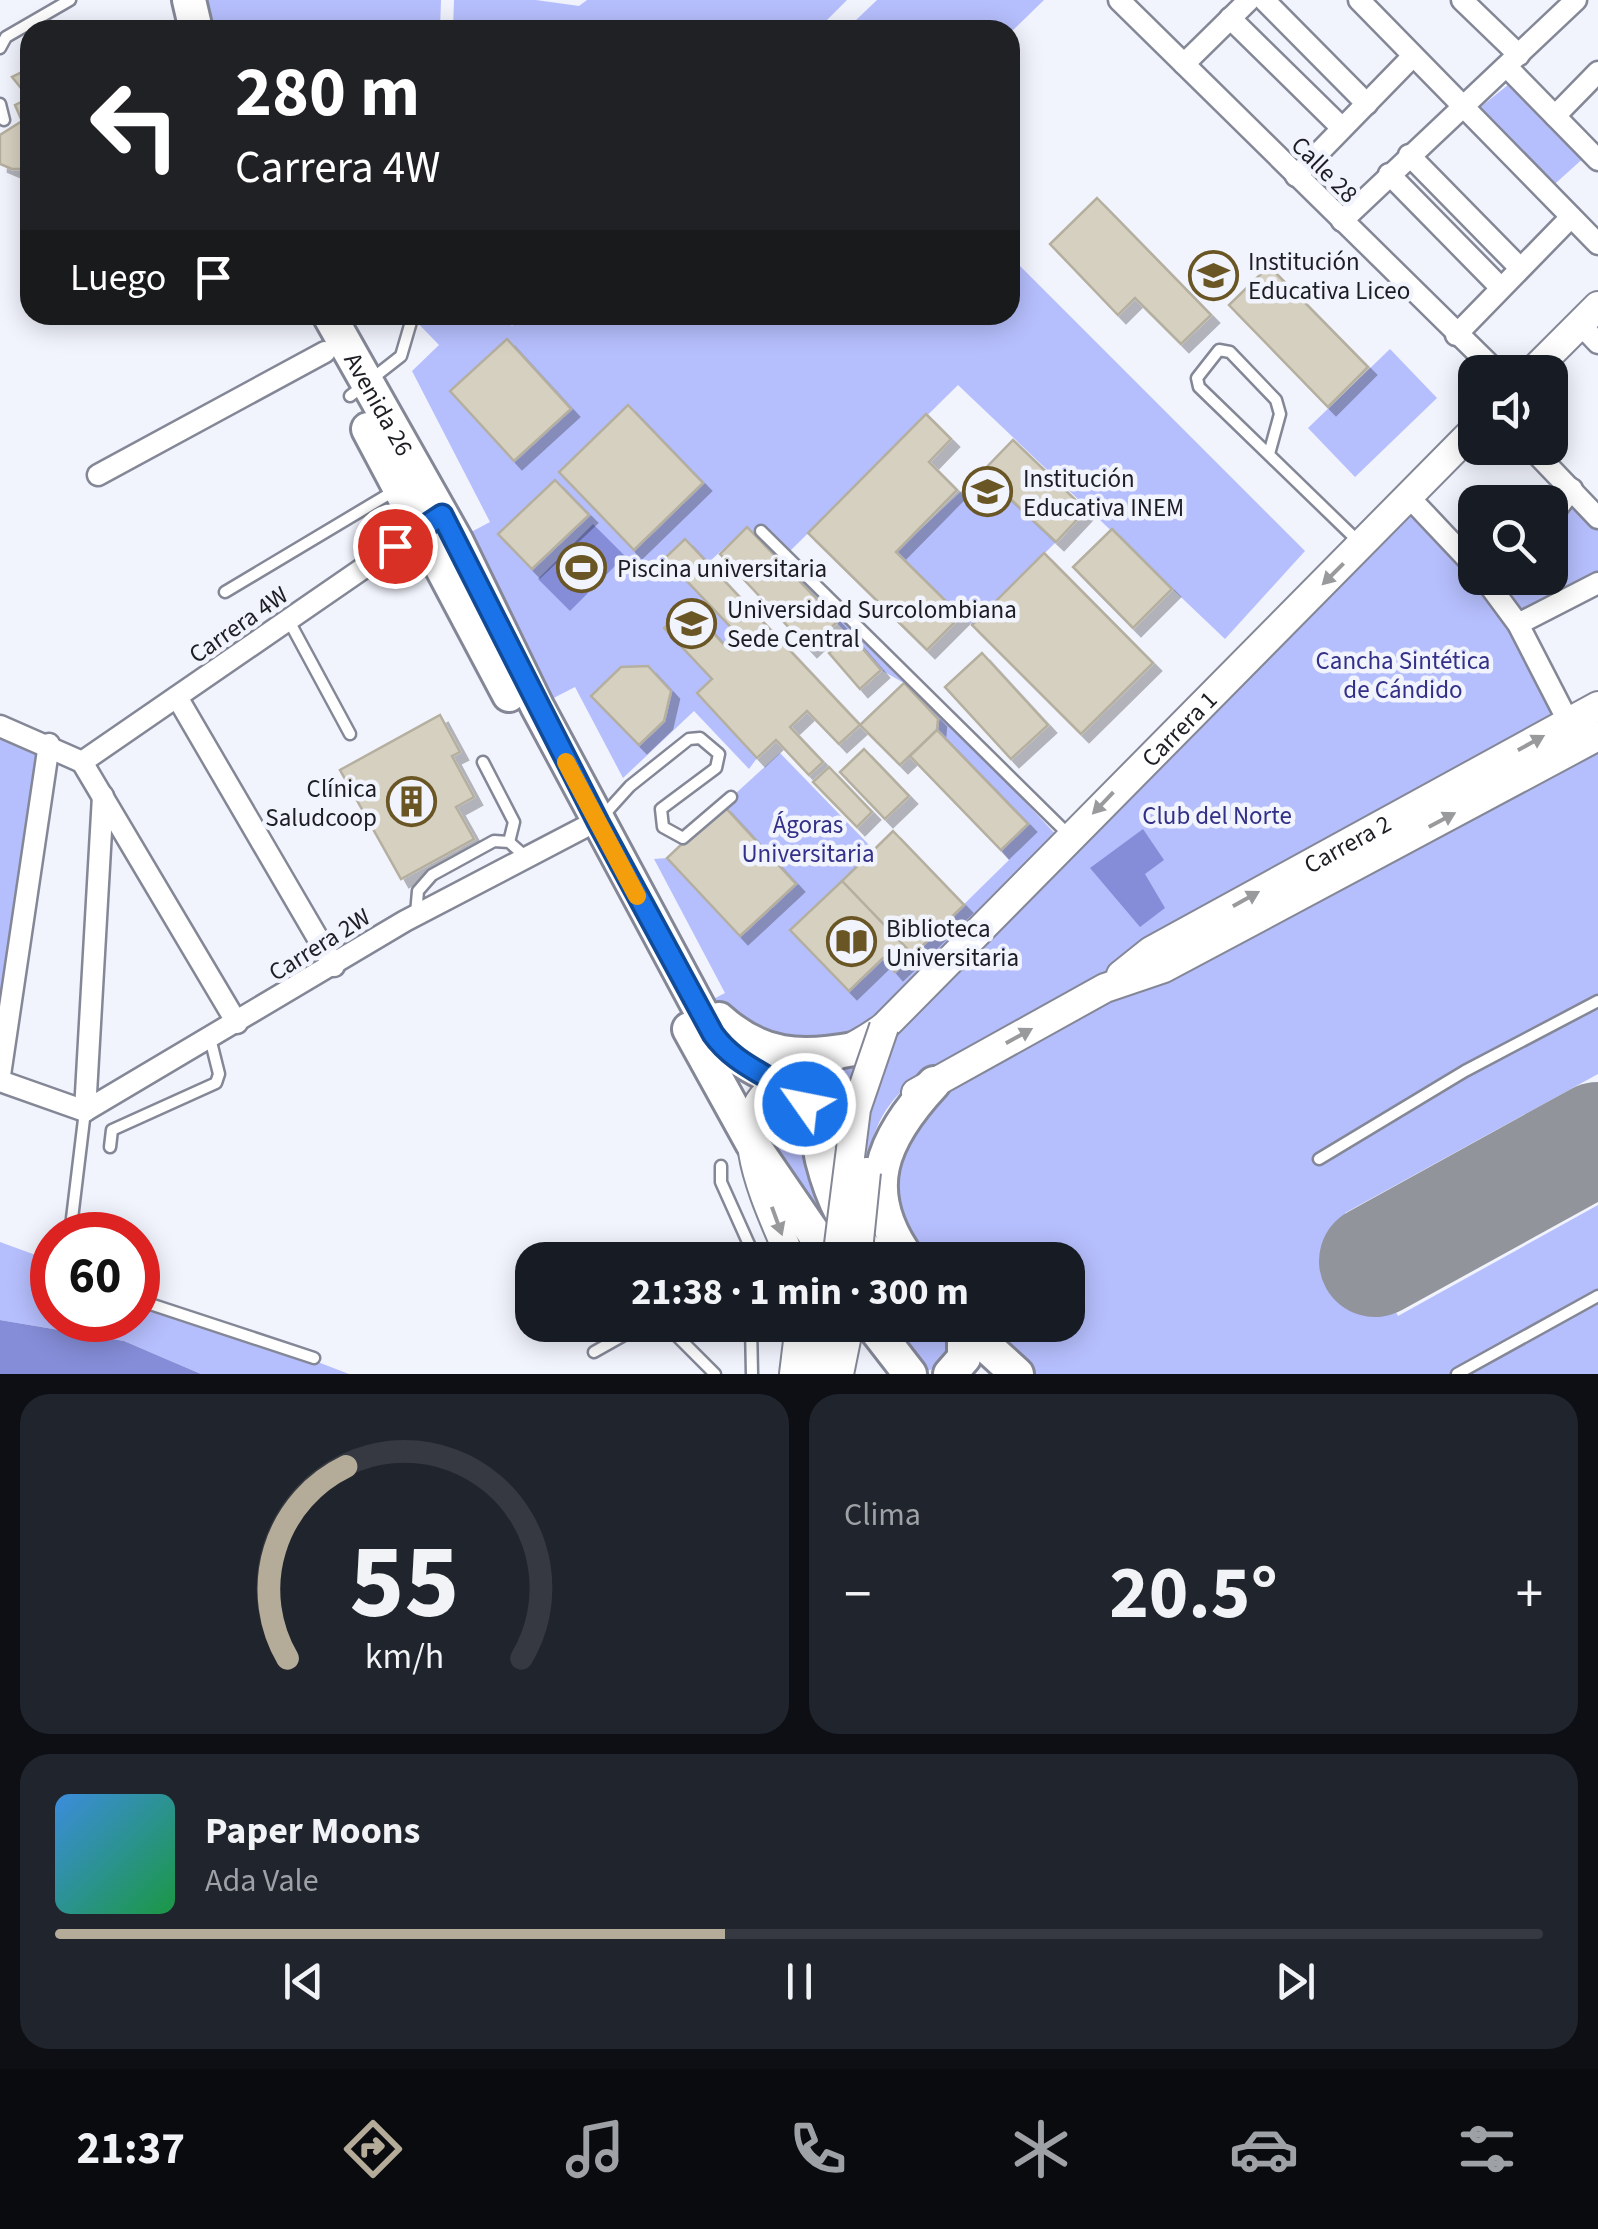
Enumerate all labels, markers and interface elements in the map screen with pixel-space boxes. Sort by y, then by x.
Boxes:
text: 280 m [235,43,420,143]
icon: left [70,60,200,190]
street label: Calle 28 [1283,128,1366,211]
text: Carrera 4W [235,136,440,200]
place label: Institución Educativa Liceo [1248,244,1410,309]
school or university icon: Institución Educativa Liceo [1187,249,1239,301]
icon: arrive [186,250,241,305]
text: Luego [70,251,166,305]
street label: Avenida 26 [335,346,422,463]
map controls [1458,355,1568,595]
button: sound [1458,355,1568,465]
place label: Institución Educativa INEM [1023,461,1184,526]
school or university icon: Institución Educativa INEM [962,466,1014,518]
button: search [1458,485,1568,595]
pin [353,504,438,589]
icon: arrive [368,519,423,574]
sports icon: Piscina universitaria [556,542,608,594]
place label: Piscina universitaria [617,551,827,587]
one-way arrow [1322,561,1346,585]
street label: Carrera 4W [181,577,296,672]
place label: Universidad Surcolombiana Sede Central [727,592,1017,657]
school or university icon: Universidad Surcolombiana Sede Central [666,597,718,649]
park label: Cancha Sintética de Cándido [1316,643,1490,708]
street label: Carrera 1 [1134,683,1226,776]
one-way arrow [1517,735,1545,753]
place label: Clínica Saludcoop [265,771,377,836]
building icon: Clínica Saludcoop [386,776,438,828]
one-way arrow [1092,791,1115,815]
park label: Club del Norte [1142,798,1292,834]
street label: Carrera 2 [1297,806,1398,883]
park label: Ágoras Universitaria [741,807,875,872]
one-way arrow [1427,811,1456,828]
one-way arrow [1231,891,1260,908]
street label: Carrera 2W [262,899,378,990]
place label: Biblioteca Universitaria [886,911,1019,976]
library icon: Biblioteca Universitaria [825,916,877,968]
one-way arrow [1005,1027,1034,1044]
position arrow [753,1052,857,1156]
one-way arrow [770,1206,785,1236]
speed limit sign: 60 [30,1212,160,1342]
text: 21:38 · 1 min · 300 m [631,1265,969,1319]
text: Clima [844,1492,921,1538]
text: 55 [350,1510,459,1658]
text: 20.5° [1109,1540,1278,1647]
text: − [844,1556,871,1634]
text: + [1516,1556,1543,1634]
text: km/h [365,1631,444,1682]
text: Paper Moons [205,1804,420,1858]
text: Ada Vale [205,1858,319,1904]
icon: previous [276,1954,331,2009]
icon: pause [772,1954,827,2009]
icon: next [1268,1954,1323,2009]
icon: directions [338,2114,408,2184]
icon: music [560,2114,630,2184]
icon: phone [783,2114,853,2184]
icon: climate [1006,2114,1076,2184]
icon: car [1229,2114,1299,2184]
icon: filters [1452,2114,1522,2184]
text: 21:37 [76,2117,185,2181]

